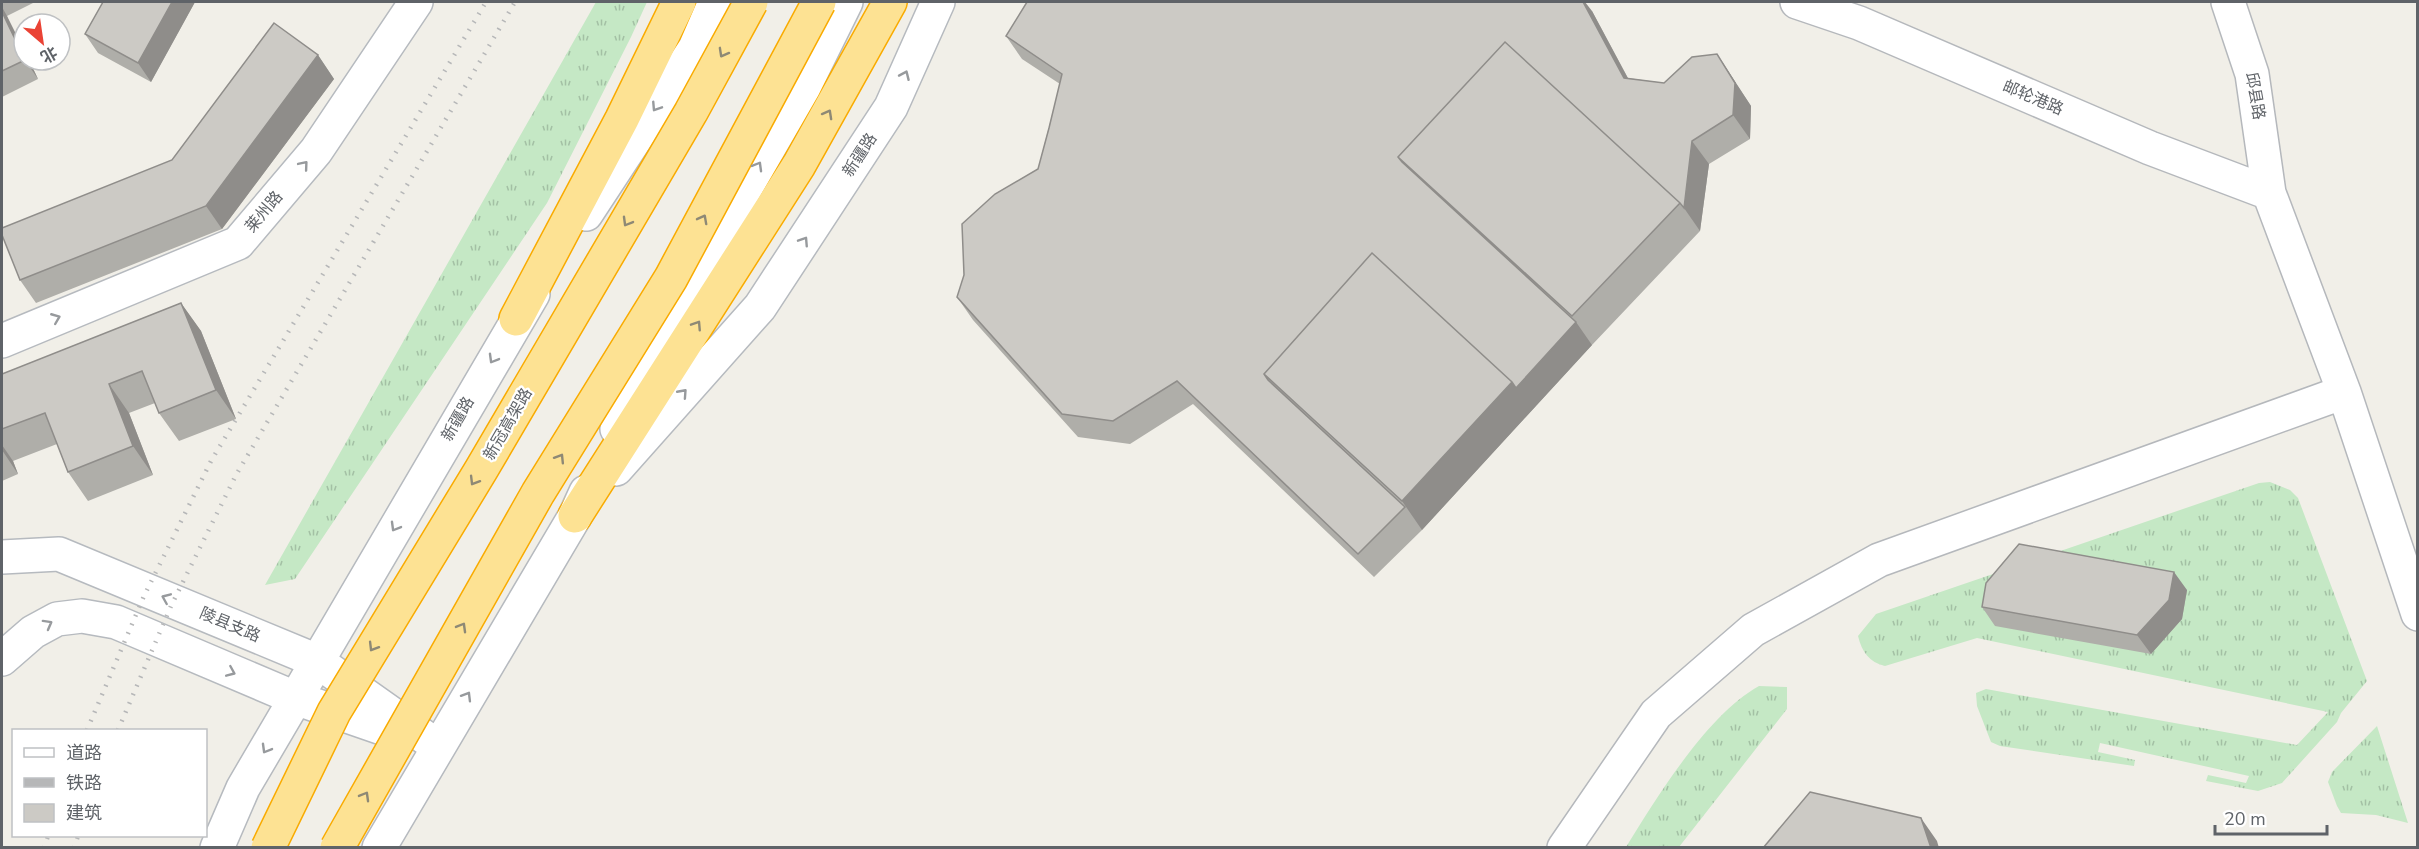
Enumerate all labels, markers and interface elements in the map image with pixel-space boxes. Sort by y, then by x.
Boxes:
north arrow [12,12,72,72]
text: 北 [36,41,61,68]
one-way arrow [719,47,730,57]
one-way arrow [898,70,910,81]
street label: 邱县路 [2240,70,2270,122]
street label: 邮轮港路 [1999,75,2067,121]
one-way arrow [652,100,663,111]
one-way arrow [821,109,832,120]
street label: 新疆路 [838,129,882,181]
one-way arrow [297,161,308,172]
one-way arrow [751,162,762,173]
street label: 莱州路 [240,187,288,237]
one-way arrow [696,214,707,225]
one-way arrow [622,216,634,226]
one-way arrow [797,236,808,247]
one-way arrow [49,313,60,325]
one-way arrow [690,321,701,332]
one-way arrow [489,353,500,363]
street label: 新冠高架路 [478,384,538,464]
one-way arrow [676,390,687,400]
street label: 新疆路 [436,393,480,445]
one-way arrow [552,454,564,464]
one-way arrow [470,475,482,485]
one-way arrow [391,521,402,531]
one-way arrow [161,593,172,605]
street label: 陵县支路 [196,602,264,648]
one-way arrow [42,620,52,631]
one-way arrow [455,623,466,633]
one-way arrow [369,641,381,651]
one-way arrow [224,665,235,677]
one-way arrow [460,692,472,702]
legend [12,729,207,837]
text: 道路 [66,741,102,765]
one-way arrow [262,743,273,753]
text: 铁路 [66,771,102,795]
one-way arrow [358,792,369,802]
scale bar [2215,798,2328,836]
text: 建筑 [66,801,102,825]
text: 20 m [2224,807,2266,831]

